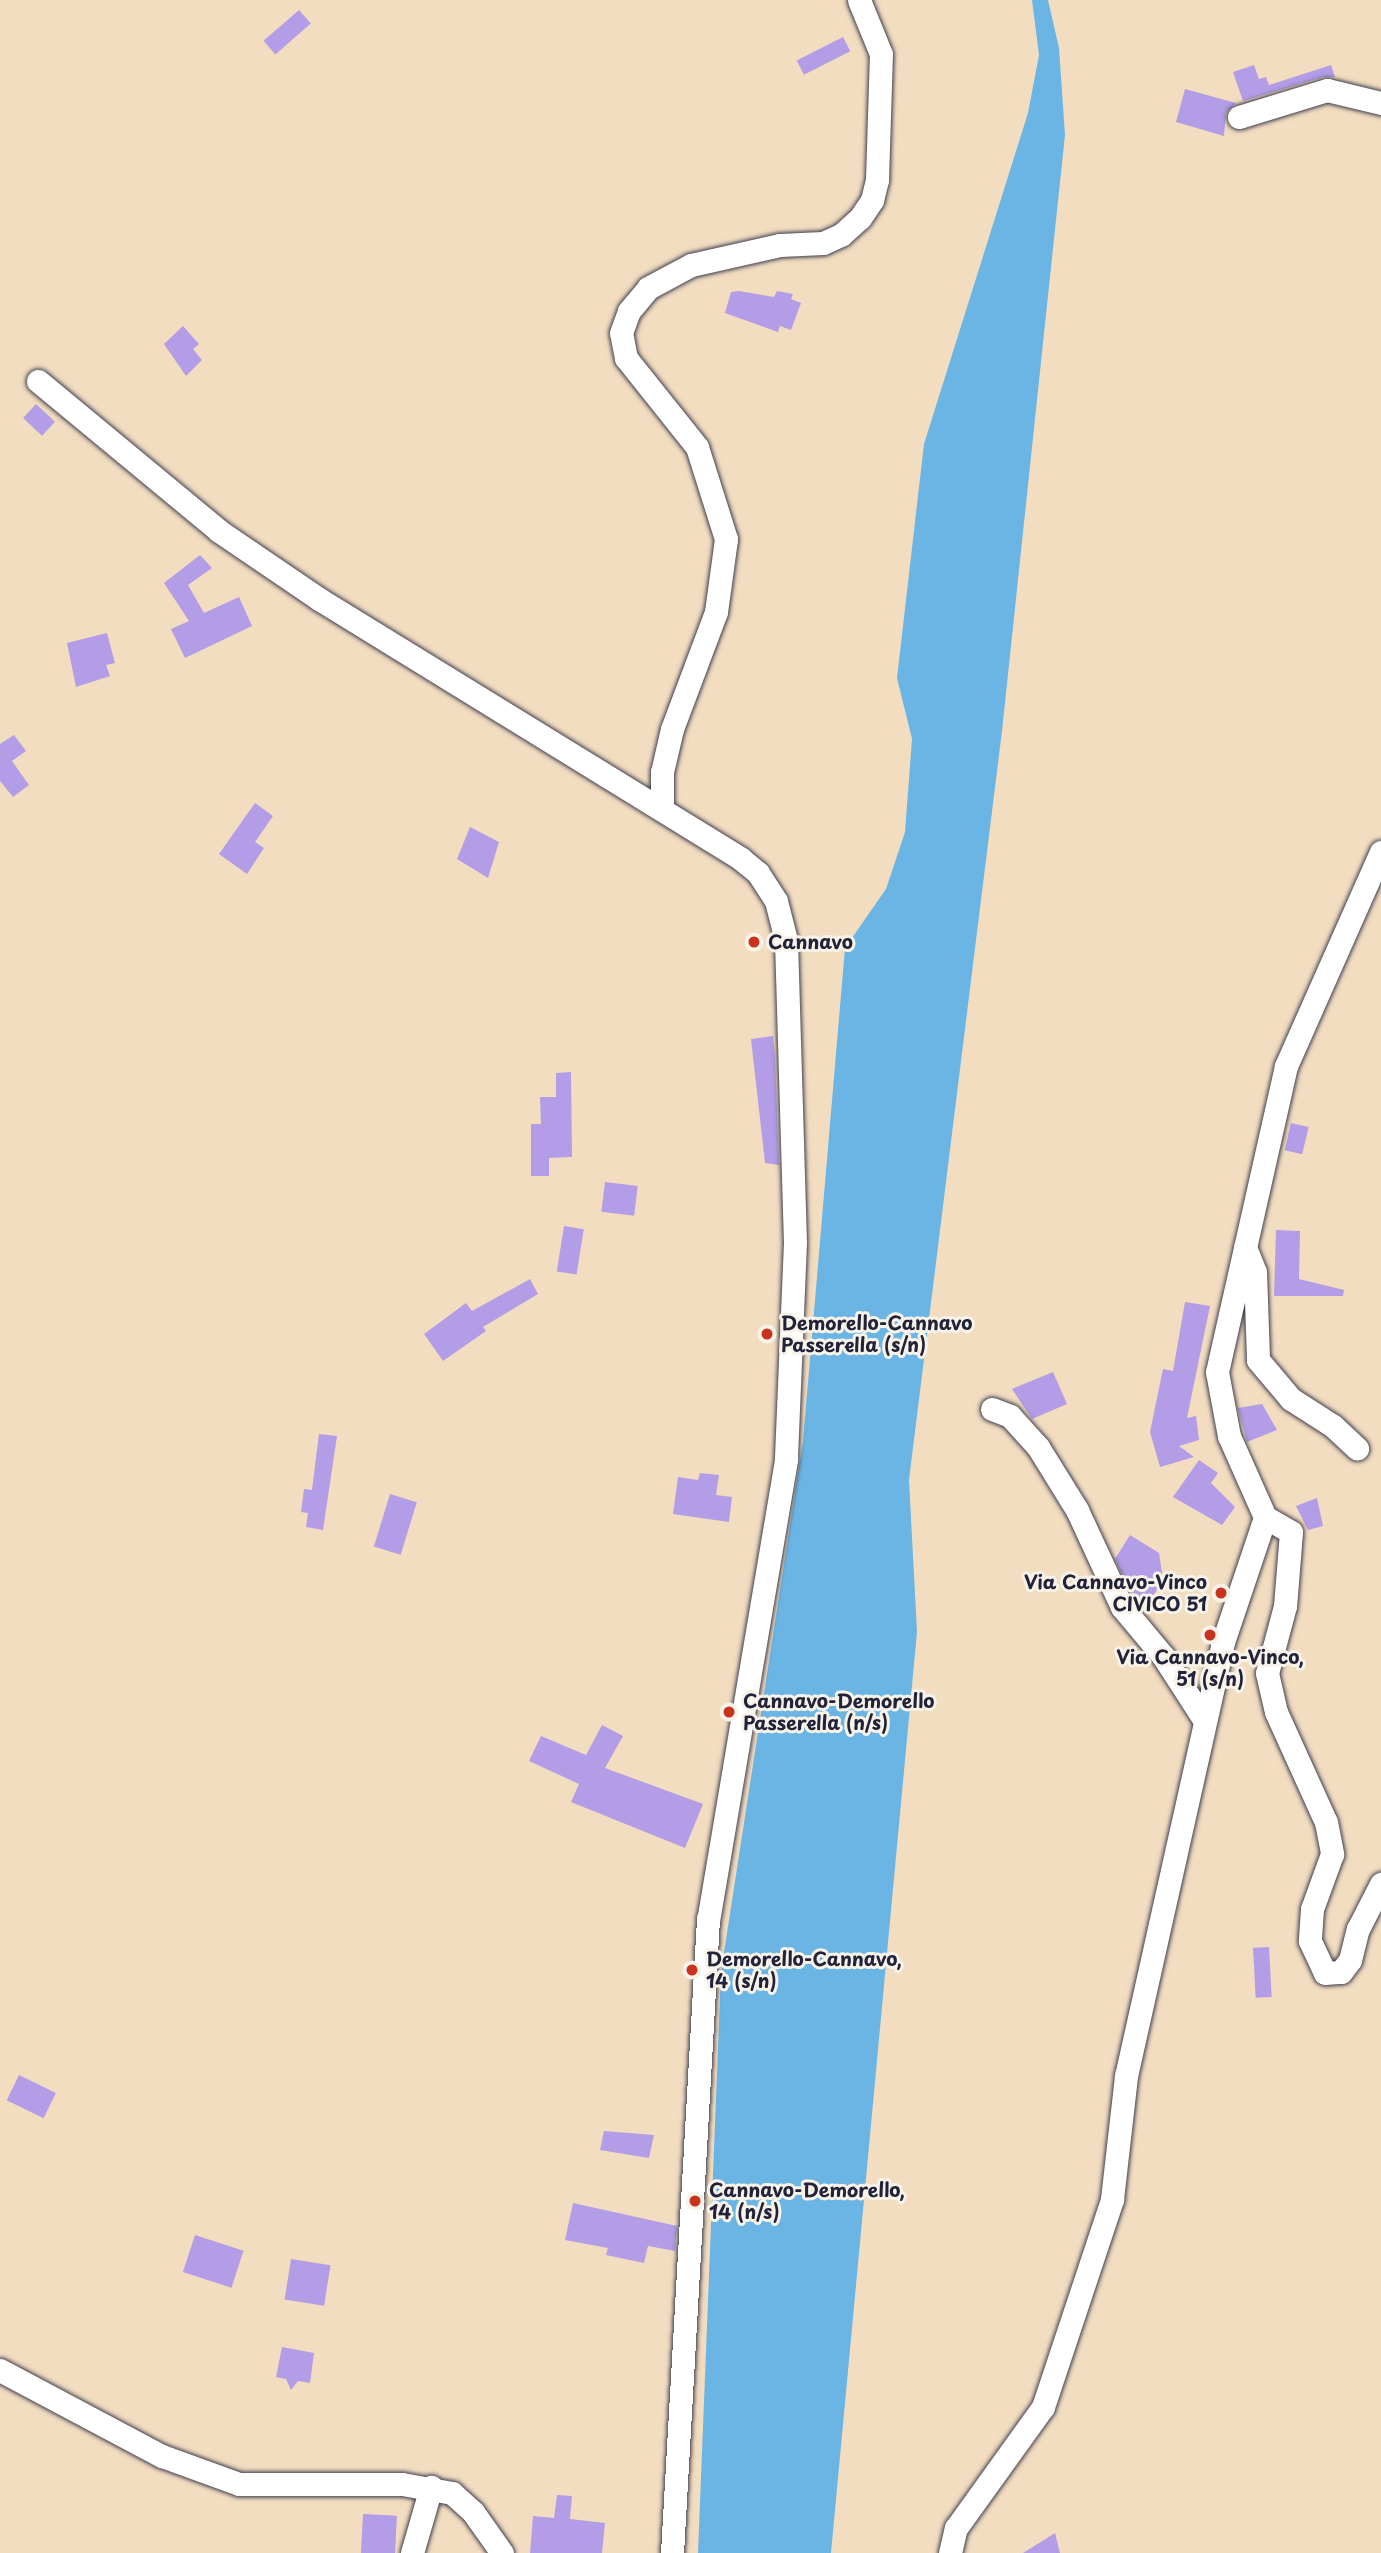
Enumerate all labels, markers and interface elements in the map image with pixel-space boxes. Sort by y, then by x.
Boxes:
place label: Cannavo [768,931,853,953]
marker: Cannavo [746,934,762,950]
place label: Demorello-Cannavo Passerella (s/n) [781,1312,972,1356]
marker: Demorello-Cannavo Passerella (s/n) [759,1326,775,1342]
place label: Via Cannavo-Vinco CIVICO 51 [1024,1571,1207,1615]
marker: Via Cannavo-Vinco CIVICO 51 [1213,1585,1229,1601]
marker: Via Cannavo-Vinco, 51 (s/n) [1202,1627,1218,1643]
place label: Via Cannavo-Vinco, 51 (s/n) [1116,1646,1304,1690]
place label: Cannavo-Demorello Passerella (n/s) [743,1690,934,1734]
marker: Cannavo-Demorello Passerella (n/s) [721,1704,737,1720]
place label: Demorello-Cannavo, 14 (s/n) [706,1948,902,1992]
marker: Demorello-Cannavo, 14 (s/n) [684,1962,700,1978]
place label: Cannavo-Demorello, 14 (n/s) [709,2179,905,2223]
marker: Cannavo-Demorello, 14 (n/s) [687,2193,703,2209]

